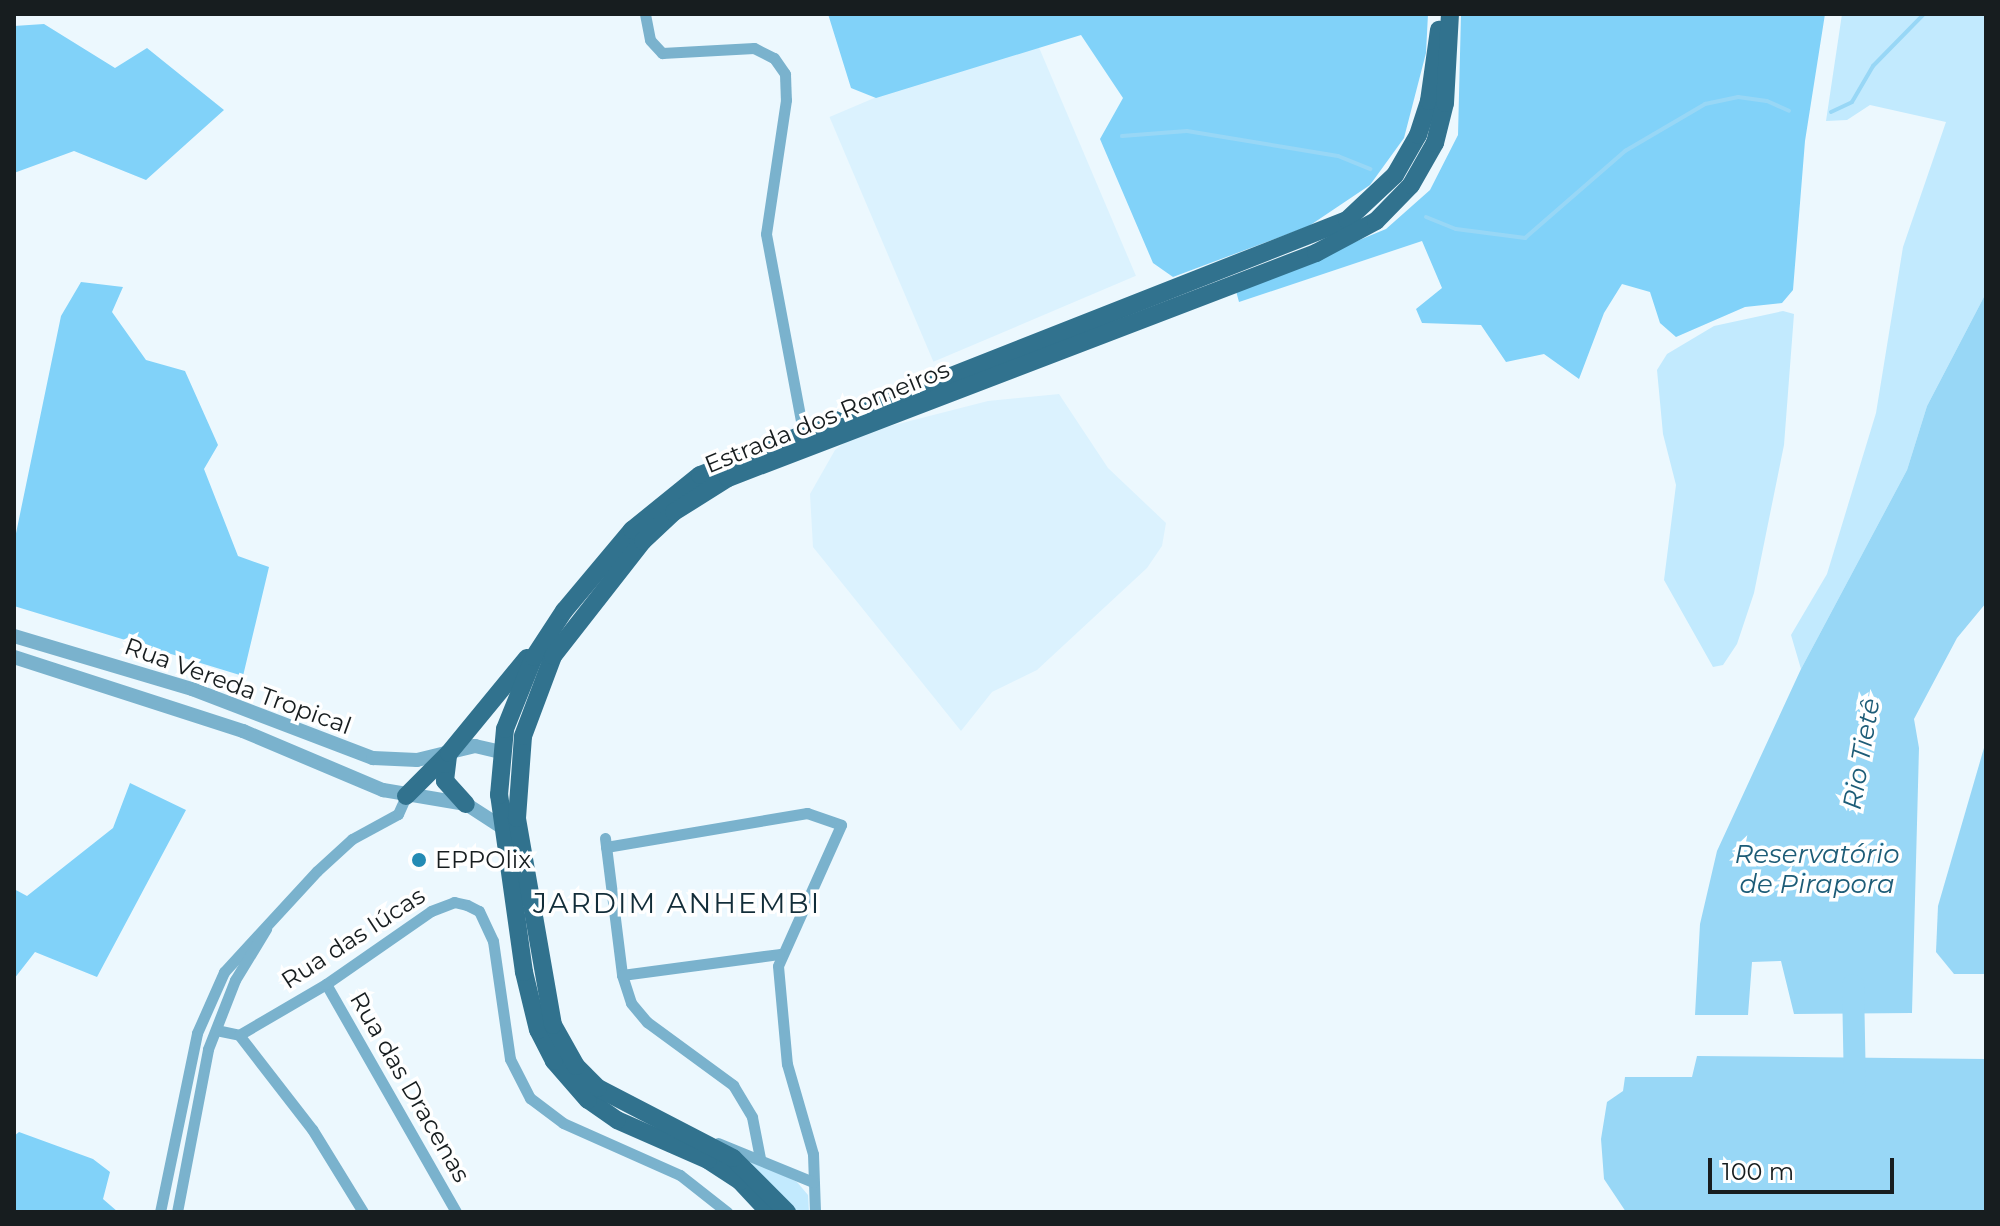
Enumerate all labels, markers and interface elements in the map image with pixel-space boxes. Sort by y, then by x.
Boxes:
street label: Estrada dos Romeiros [701,355,953,479]
street label: Rua Vereda Tropical [121,632,355,740]
water label: Rio Tietê [1837,696,1887,812]
water label: Reservatório de Pirapora [1735,839,1899,900]
place label: EPPOlix [435,846,531,874]
marker: EPPOlix [410,851,428,869]
street label: Rua das Iúcas [276,881,430,995]
district label: JARDIM ANHEMBI [533,886,821,920]
street label: Rua das Dracenas [344,987,476,1187]
scale bar [1712,1142,1898,1192]
text: 100 m [1722,1157,1794,1186]

